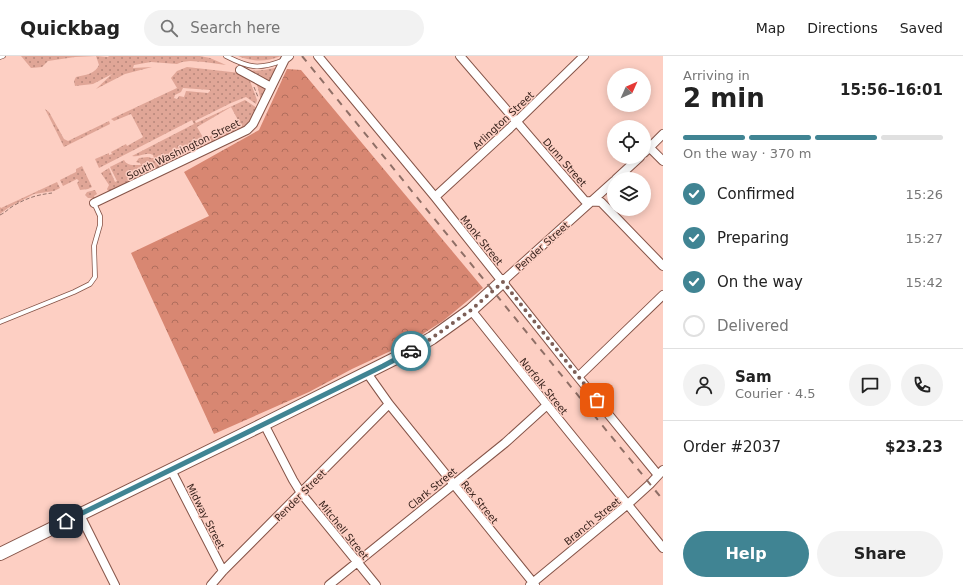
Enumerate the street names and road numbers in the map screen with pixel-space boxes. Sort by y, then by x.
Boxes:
street label: Arlington Street [471,89,536,151]
street label: South Washington Street [125,117,242,182]
street label: Dunn Street [541,136,589,189]
street label: Monk Street [458,213,505,267]
street label: Pender Street [513,219,571,273]
street label: Norfolk Street [517,356,570,417]
street label: Clark Street [406,465,459,511]
street label: Pender Street [272,467,328,523]
street label: Rex Street [459,479,500,526]
street label: Midway Street [184,482,227,551]
street label: Branch Street [562,495,623,547]
street label: Mitchell Street [317,499,371,562]

